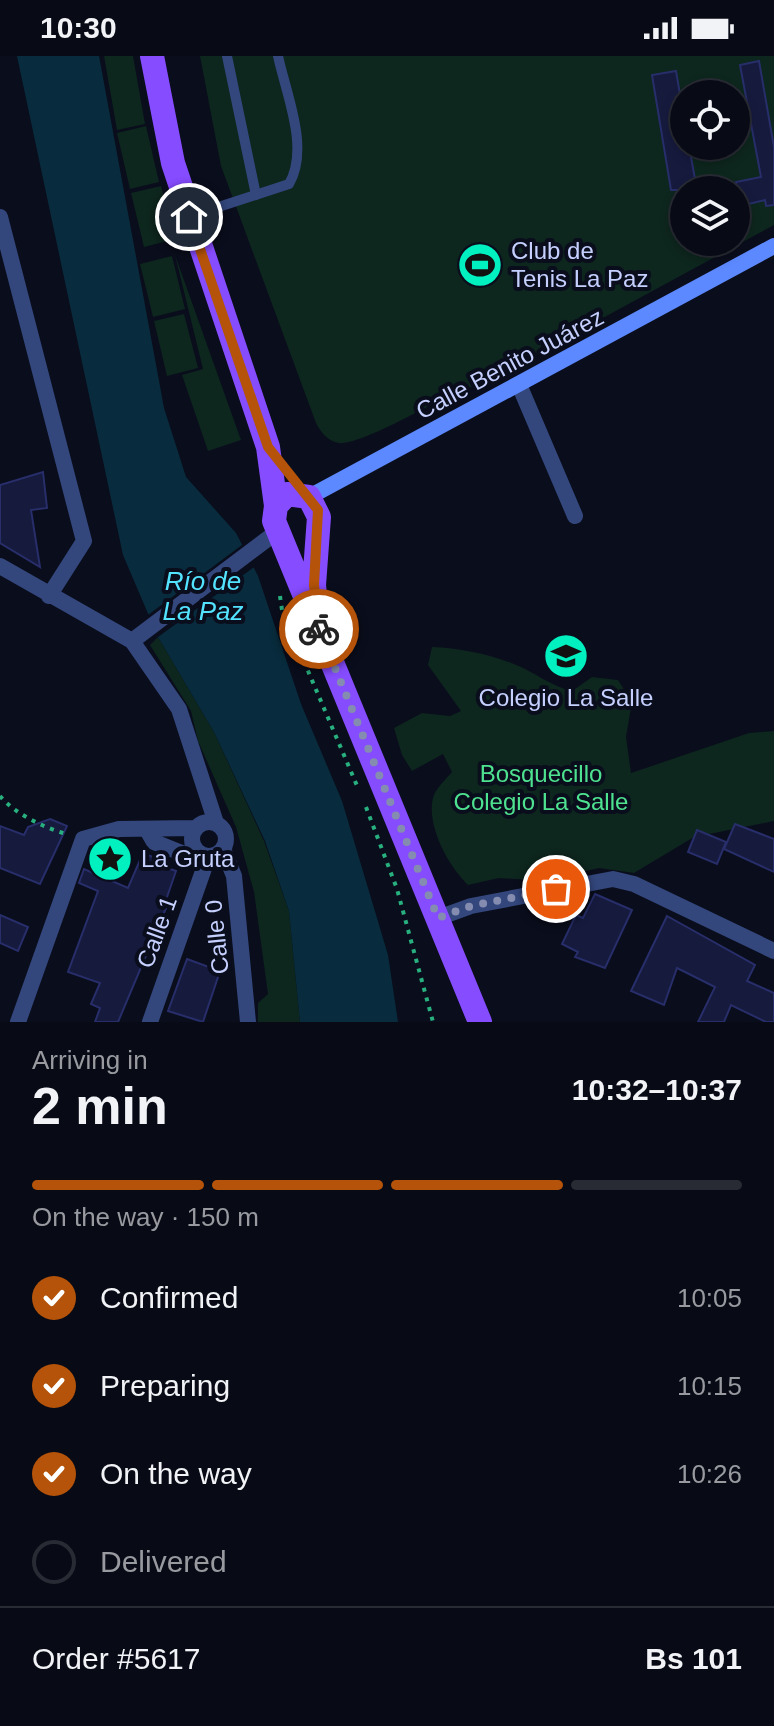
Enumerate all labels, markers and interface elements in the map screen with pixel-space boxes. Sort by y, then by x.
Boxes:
text: 10:30 [40,11,117,44]
map controls [670,80,750,256]
button: locate [670,80,750,160]
button: layers [670,176,750,256]
pin [155,183,223,251]
icon: home [167,195,211,239]
place label: Club de Tenis La Paz [511,237,648,292]
sports icon: Club de Tenis La Paz [456,241,504,289]
street label: Calle Benito Juárez [412,303,608,424]
water label: Río de La Paz [163,566,243,626]
courier [279,589,359,669]
icon: bike [297,607,341,651]
school or university icon: Colegio La Salle [542,632,590,680]
place label: Colegio La Salle [479,684,653,711]
park label: Bosquecillo Colegio La Salle [454,760,628,815]
place icon: La Gruta [86,835,134,883]
place label: La Gruta [141,845,235,872]
pin [522,855,590,923]
icon: bag [534,867,578,911]
street label: Calle 1 [131,892,182,972]
street label: Calle 0 [199,898,234,976]
text: Arriving in [32,1045,148,1075]
text: 10:32–10:37 [572,1073,742,1106]
text: 2 min [32,1077,168,1135]
text: On the way · 150 m [32,1202,259,1232]
icon: check [32,1276,76,1320]
text: Confirmed [100,1281,238,1314]
text: 10:05 [677,1283,742,1313]
icon: check [32,1364,76,1408]
text: Preparing [100,1369,230,1402]
text: 10:15 [677,1371,742,1401]
icon: check [32,1452,76,1496]
text: On the way [100,1457,252,1490]
text: 10:26 [677,1459,742,1489]
text: Delivered [100,1545,227,1578]
text: Order #5617 [32,1642,200,1675]
text: Bs 101 [645,1642,742,1675]

